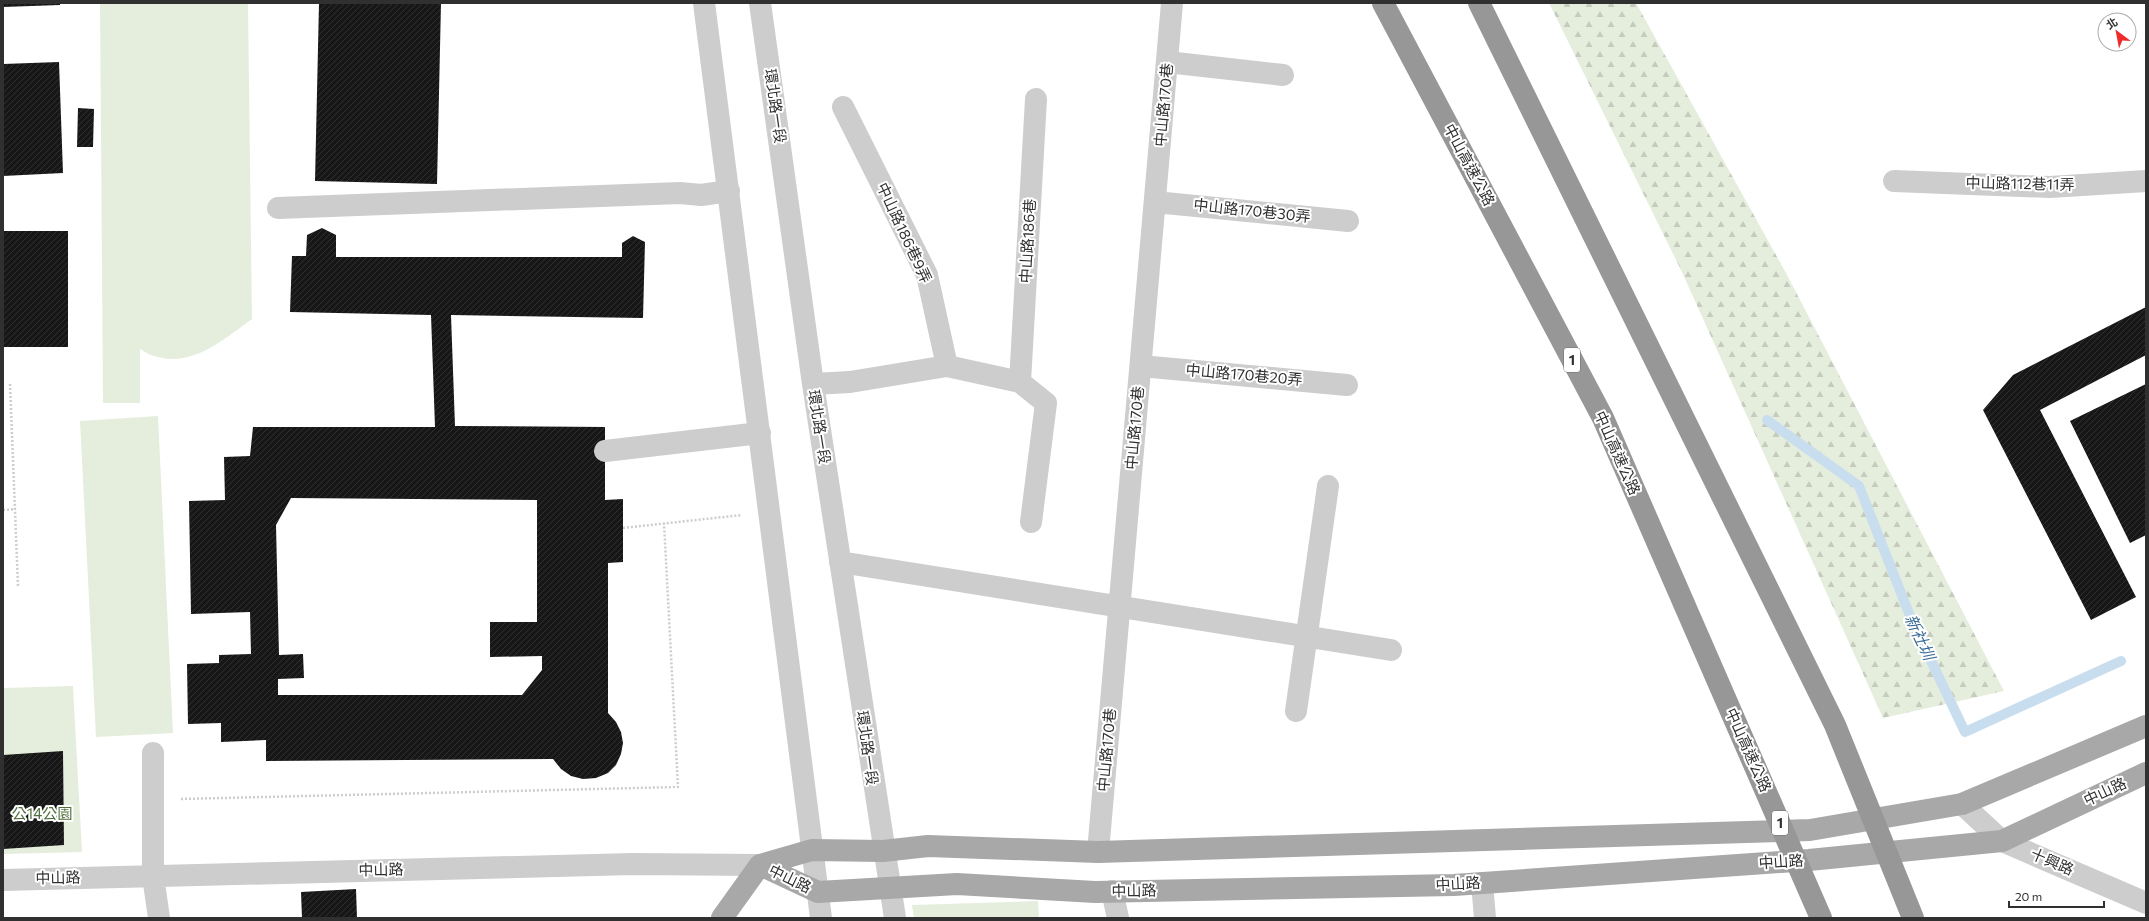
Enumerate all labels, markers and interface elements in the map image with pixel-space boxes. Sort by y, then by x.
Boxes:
north arrow [2097,12,2137,52]
text: 北 [2103,15,2120,32]
street label: 中山路170巷 [1150,62,1176,148]
street label: 環北路一段 [762,67,790,144]
street label: 中山高速公路 [1441,121,1499,208]
street label: 中山路112巷11弄 [1965,173,2075,193]
street label: 中山路186巷9弄 [874,180,936,286]
street label: 中山路170巷30弄 [1193,195,1311,225]
street label: 中山路186巷 [1016,198,1038,284]
road number: 1 [1564,348,1580,372]
street label: 中山路170巷20弄 [1185,360,1303,388]
street label: 中山路170巷 [1121,385,1147,471]
street label: 環北路一段 [805,388,835,465]
street label: 中山高速公路 [1591,408,1644,497]
water label: 新社圳 [1902,611,1940,664]
street label: 中山高速公路 [1722,705,1775,794]
street label: 中山路170巷 [1093,707,1119,793]
street label: 環北路一段 [854,709,882,786]
street label: 中山路 [2080,773,2129,809]
park label: 公14公園 [12,804,72,822]
road number: 1 [1772,811,1788,835]
street label: 十興路 [2028,844,2077,878]
street label: 中山路 [1758,850,1804,872]
street label: 中山路 [358,860,404,878]
street label: 中山路 [766,860,815,896]
street label: 中山路 [35,868,81,886]
street label: 中山路 [1435,873,1481,893]
street label: 中山路 [1111,881,1157,899]
scale bar [2009,883,2104,909]
text: 20 m [2015,889,2042,903]

